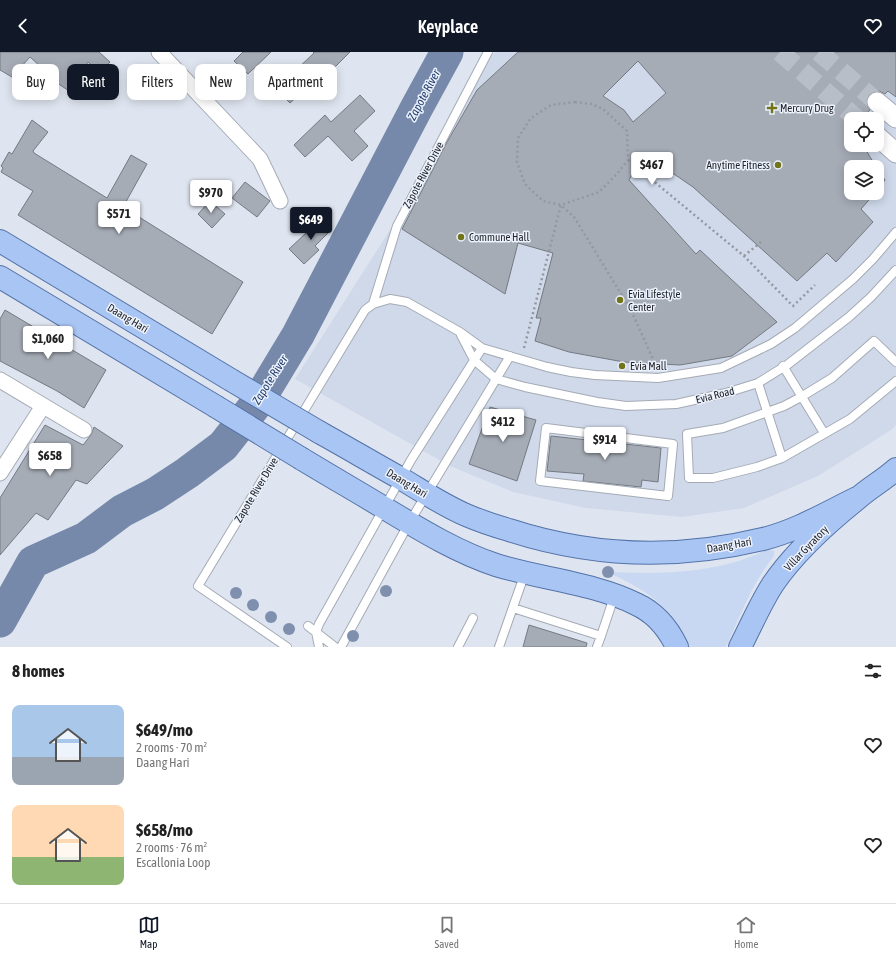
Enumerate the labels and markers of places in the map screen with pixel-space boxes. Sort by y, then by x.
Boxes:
place label: Mercury Drug [780,102,834,114]
marker: Mercury Drug [767,103,777,113]
pin: $467 [628,152,676,186]
place label: Anytime Fitness [706,159,770,171]
marker: Anytime Fitness [773,160,783,170]
pin: $970 [187,180,235,214]
pin: $571 [95,201,143,235]
pin: $649 [287,207,335,241]
place label: Commune Hall [469,231,530,243]
marker: Commune Hall [456,232,466,242]
place label: Evia Lifestyle Center [628,288,681,313]
marker: Evia Lifestyle Center [615,295,625,305]
pin: $1,060 [15,326,81,360]
place label: Evia Mall [630,360,667,372]
marker: Evia Mall [617,361,627,371]
pin: $412 [479,409,527,443]
pin: $914 [581,427,629,461]
pin: $658 [26,443,74,477]

